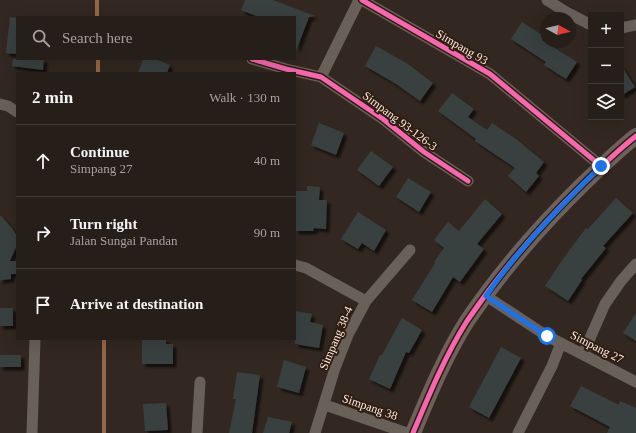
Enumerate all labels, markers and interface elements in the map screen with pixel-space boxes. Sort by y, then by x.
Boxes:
north arrow [540,12,576,48]
map controls [588,12,624,120]
button: + [588,12,624,48]
search box [16,16,296,60]
icon: search [30,27,52,49]
street label: Simpang 93 [434,27,490,67]
text: Search here [62,30,132,46]
button: − [588,48,624,84]
button: layers [588,84,624,120]
text: 2 min [32,88,73,107]
street label: Simpang 93-126-3 [360,88,440,154]
text: Walk · 130 m [209,90,280,105]
text: Continue [70,144,129,160]
icon: ahead [32,150,54,172]
text: 40 m [254,153,280,168]
route end [592,157,610,175]
text: Simpang 27 [70,161,132,176]
text: Turn right [70,216,137,232]
icon: right [32,222,54,244]
text: 90 m [254,225,280,240]
text: Jalan Sungai Pandan [70,233,178,248]
icon: arrive [32,294,54,316]
text: Arrive at destination [70,296,203,312]
street label: Simpang 38-4 [316,304,356,372]
route start [538,327,556,345]
street label: Simpang 27 [568,328,626,366]
street label: Simpang 38 [340,391,400,423]

